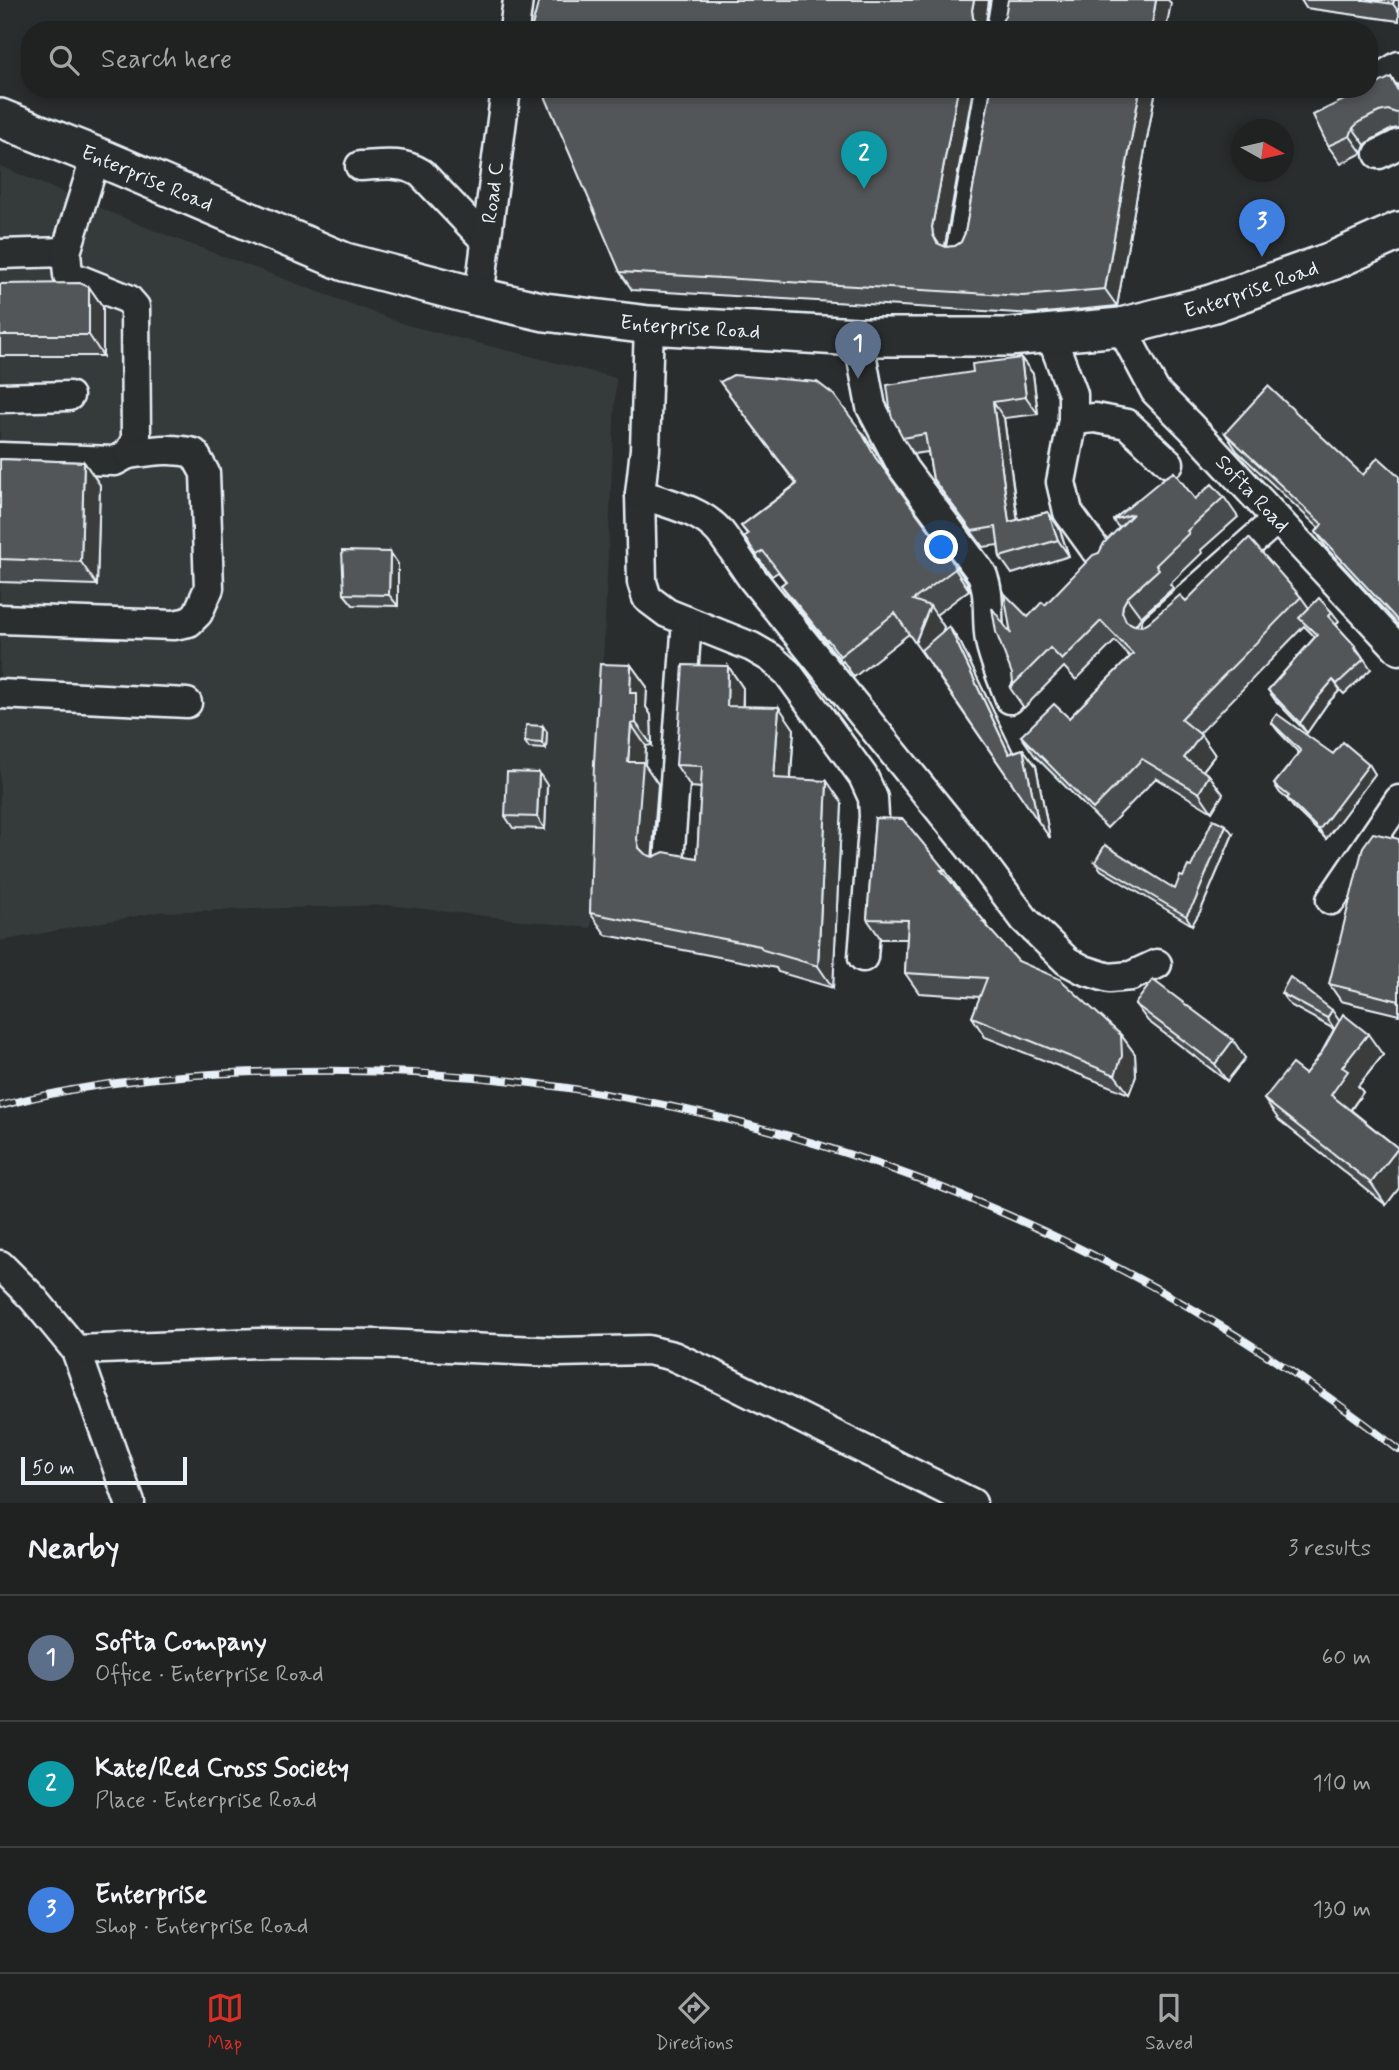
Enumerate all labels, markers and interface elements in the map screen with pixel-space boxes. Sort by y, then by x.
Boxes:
search box [21,21,1378,98]
icon: search [45,41,83,79]
text: Search here [101,43,232,77]
north arrow [1231,119,1294,182]
pin: 2 [841,131,887,189]
street label: Enterprise Road [77,139,217,219]
street label: Road C [476,160,511,225]
pin: 3 [1239,199,1285,257]
street label: Enterprise Road [1181,254,1322,325]
street label: Enterprise Road [618,309,761,346]
pin: 1 [835,321,881,379]
street label: Softa Road [1209,449,1295,539]
your location [924,530,958,564]
scale bar [21,1454,187,1486]
text: 50 m [32,1456,75,1481]
text: Nearby [28,1529,119,1568]
text: 3 results [1288,1534,1371,1564]
text: Softa Company [95,1626,267,1660]
text: 1 [46,1643,56,1673]
text: 60 m [1322,1643,1371,1673]
text: Office · Enterprise Road [95,1660,324,1690]
text: Kate/Red Cross Society [95,1752,349,1786]
text: 2 [45,1769,57,1799]
text: 110 m [1312,1769,1371,1799]
text: Place · Enterprise Road [95,1786,317,1816]
text: Enterprise [95,1878,207,1912]
text: 3 [46,1895,56,1925]
text: 130 m [1313,1895,1371,1925]
text: Shop · Enterprise Road [95,1912,308,1942]
tab: Map [206,1989,244,2056]
tab: Directions [655,1989,734,2056]
tab: Saved [1145,1989,1193,2056]

